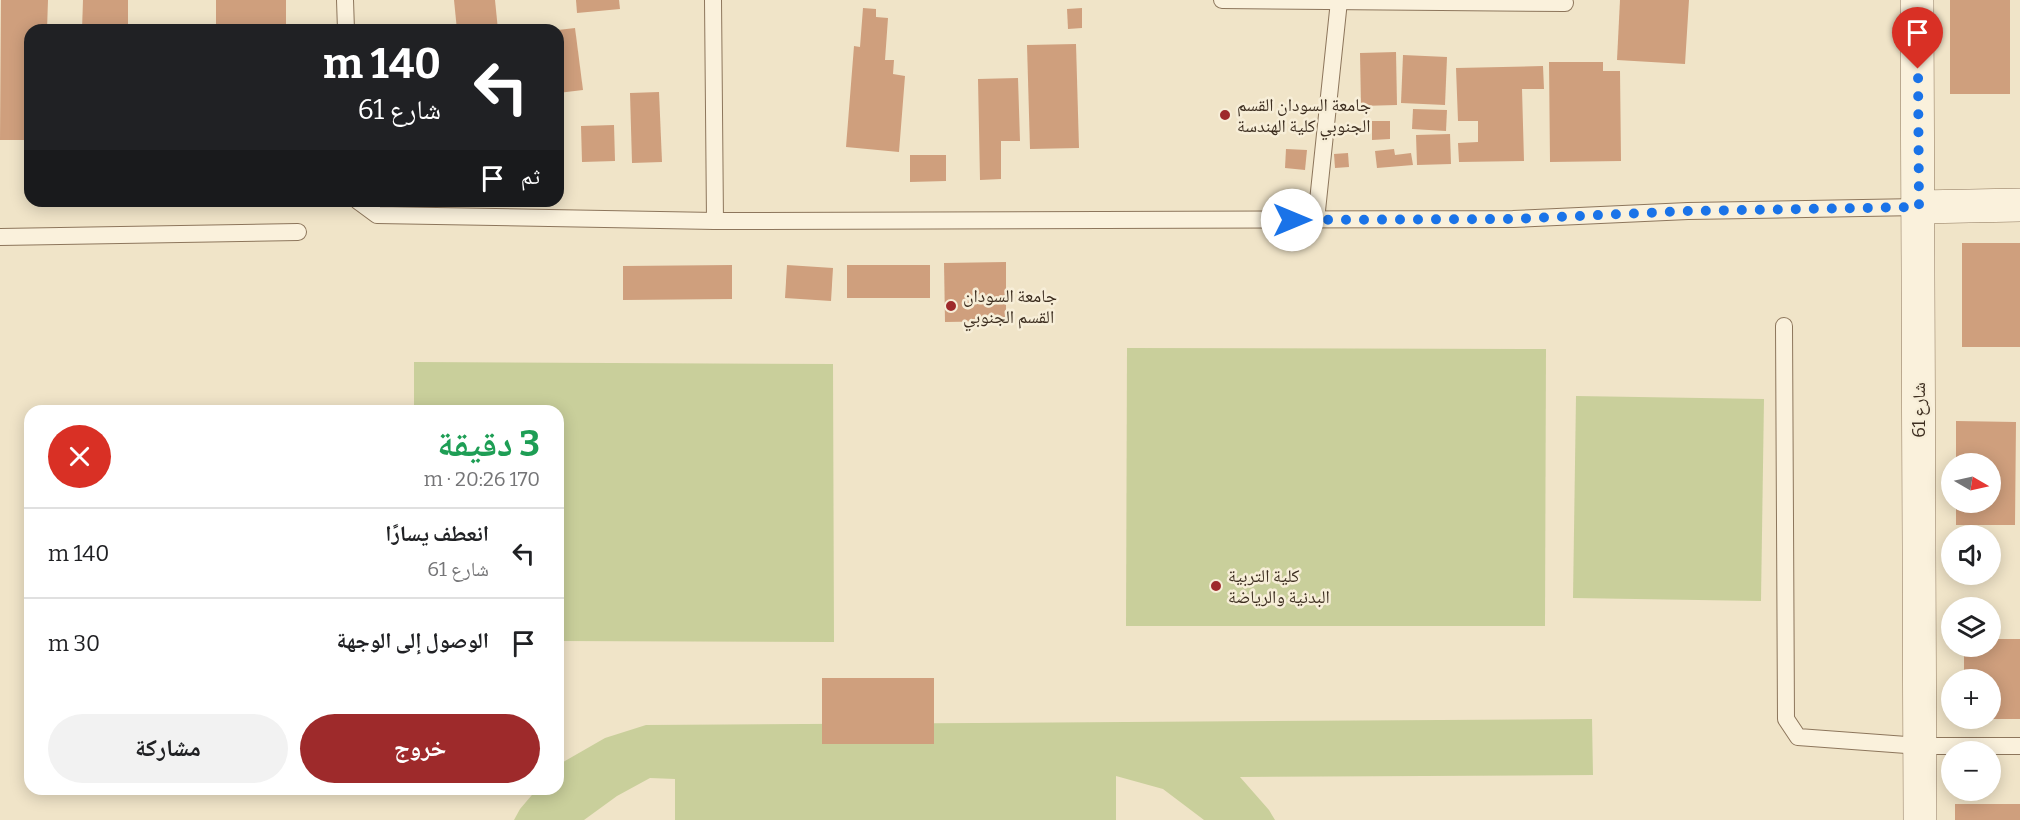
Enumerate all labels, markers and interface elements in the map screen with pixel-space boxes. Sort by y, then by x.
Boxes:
pin [1892,7,1943,69]
icon: arrive [1901,16,1934,49]
text: 140 m [323,39,441,89]
icon: left [462,48,540,126]
text: شارع 61 [358,94,441,126]
place label: جامعة السودان القسم الجنوبي كلية الهندسة [1237,94,1371,141]
marker: جامعة السودان القسم الجنوبي كلية الهندسة [1218,108,1232,122]
icon: arrive [476,162,509,195]
text: ثم [521,163,540,190]
position arrow [1260,188,1324,252]
place label: جامعة السودان القسم الجنوبي [963,285,1057,332]
marker: جامعة السودان القسم الجنوبي [944,299,958,313]
street label: شارع 61 [1908,382,1930,438]
text: 3 دقيقة [437,422,540,466]
button: close [48,425,111,488]
north arrow [1941,453,2001,513]
map controls [1941,453,2001,801]
text: 170 m · 20:26 [424,467,540,491]
text: انعطف يسارًا [385,520,489,547]
button: sound [1941,525,2001,585]
icon: left [507,537,540,570]
text: 140 m [48,540,109,567]
text: شارع 61 [427,557,489,581]
place label: كلية التربية البدنية والرياضة [1228,565,1330,608]
marker: كلية التربية البدنية والرياضة [1209,579,1223,593]
button: layers [1941,597,2001,657]
text: الوصول إلى الوجهة [336,627,489,654]
icon: arrive [507,627,540,660]
text: 30 m [48,630,100,657]
button: + [1941,669,2001,729]
button: مشاركة [48,714,288,783]
button: خروج [300,714,540,783]
button: − [1941,741,2001,801]

